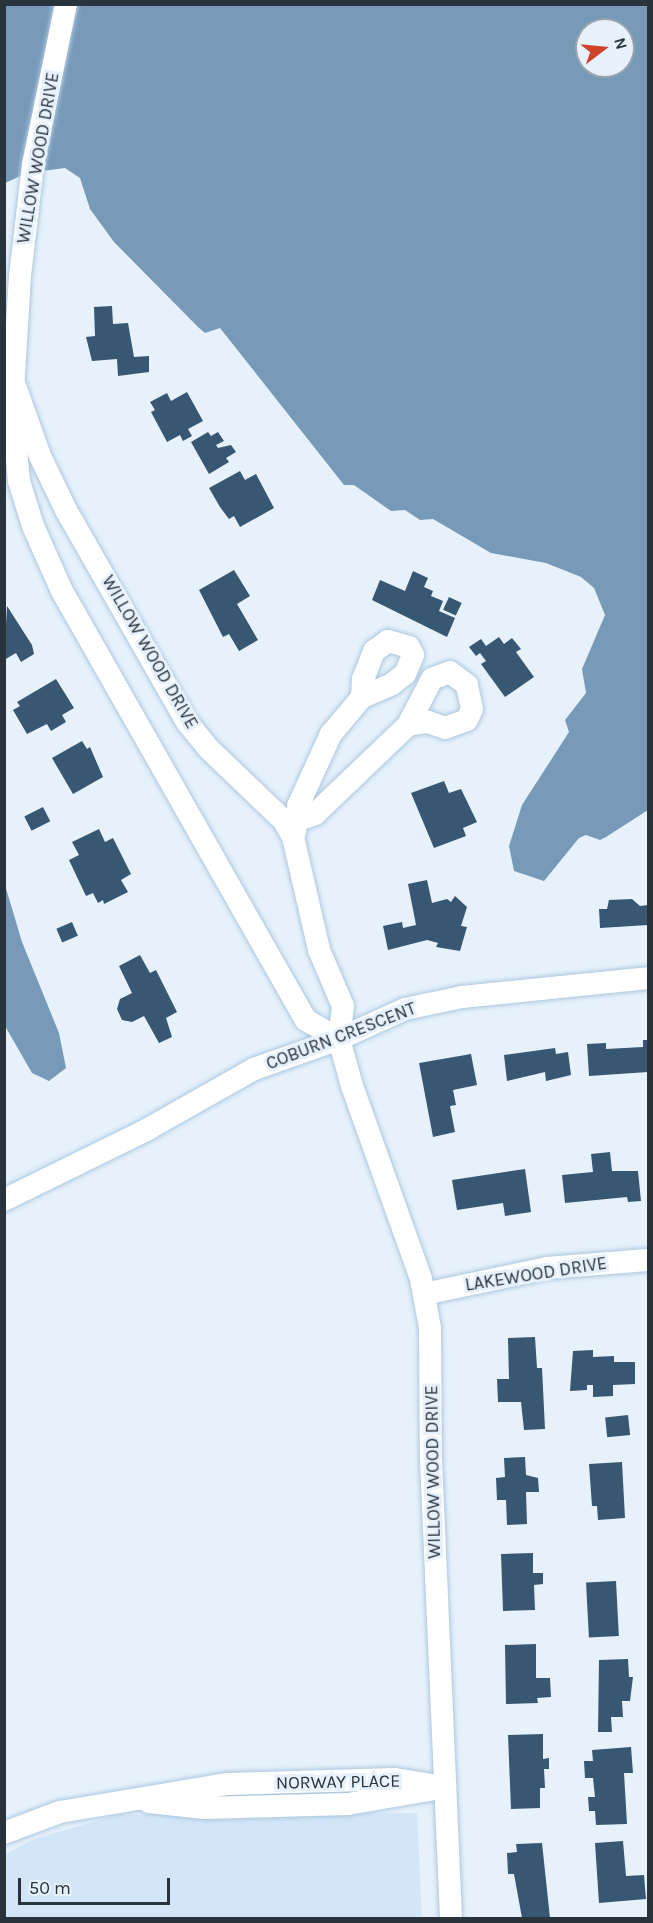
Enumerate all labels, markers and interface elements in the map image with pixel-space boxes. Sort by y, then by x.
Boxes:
north arrow [575,18,635,78]
text: N [610,35,632,52]
street label: WILLOW WOOD DRIVE [12,71,64,245]
street label: WILLOW WOOD DRIVE [97,571,203,733]
street label: COBURN CRESCENT [263,997,419,1075]
street label: LAKEWOOD DRIVE [463,1252,609,1296]
street label: WILLOW WOOD DRIVE [421,1385,445,1559]
street label: NORWAY PLACE [276,1770,400,1794]
scale bar [21,1866,172,1904]
text: 50 m [29,1877,71,1899]

